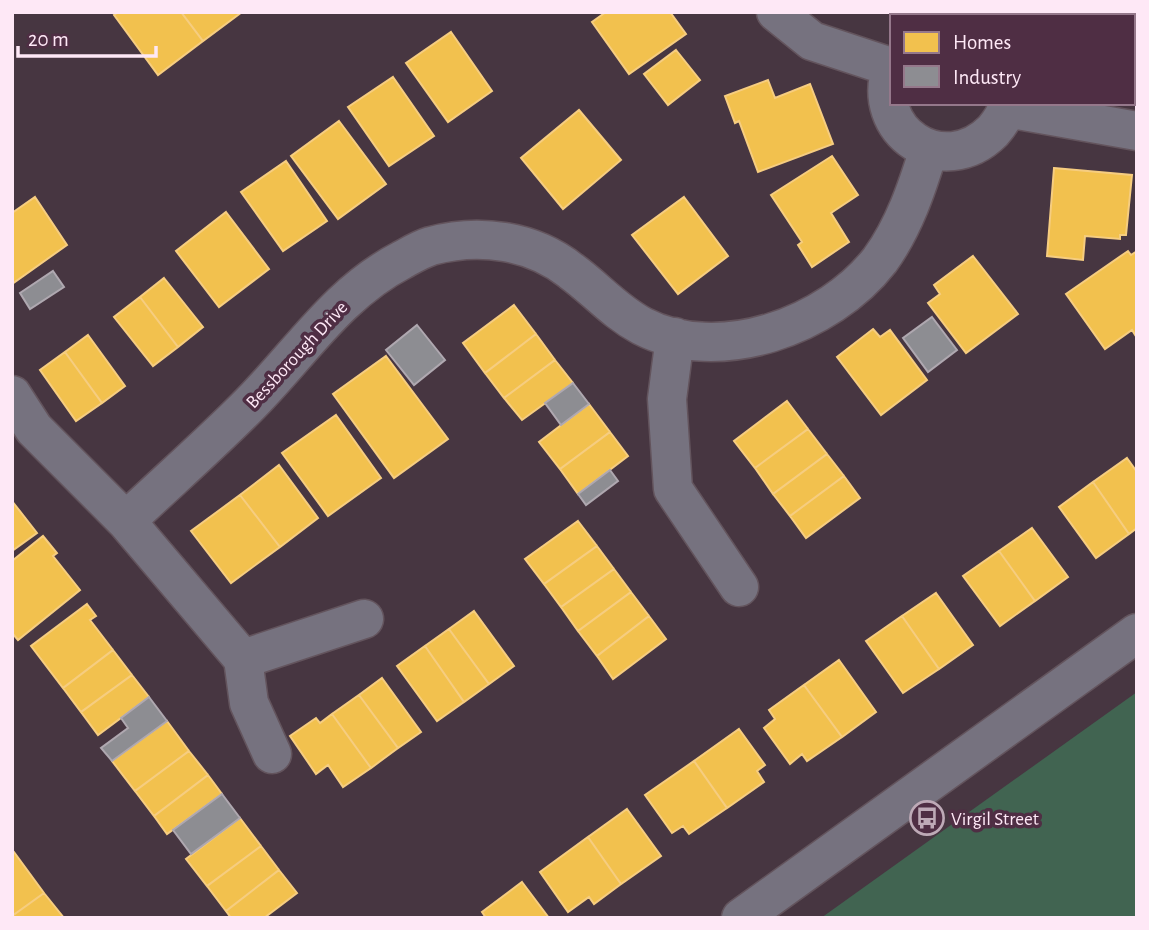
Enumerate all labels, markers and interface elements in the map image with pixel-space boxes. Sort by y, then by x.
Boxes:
scale bar [18,14,156,58]
legend [890,14,1135,105]
text: 20 m [28,29,69,50]
text: Homes [953,32,1011,53]
text: Industry [953,67,1021,88]
street label: Bessborough Drive [243,298,351,412]
bus stop icon: Virgil Street [908,799,946,837]
place label: Virgil Street [951,810,1039,829]

